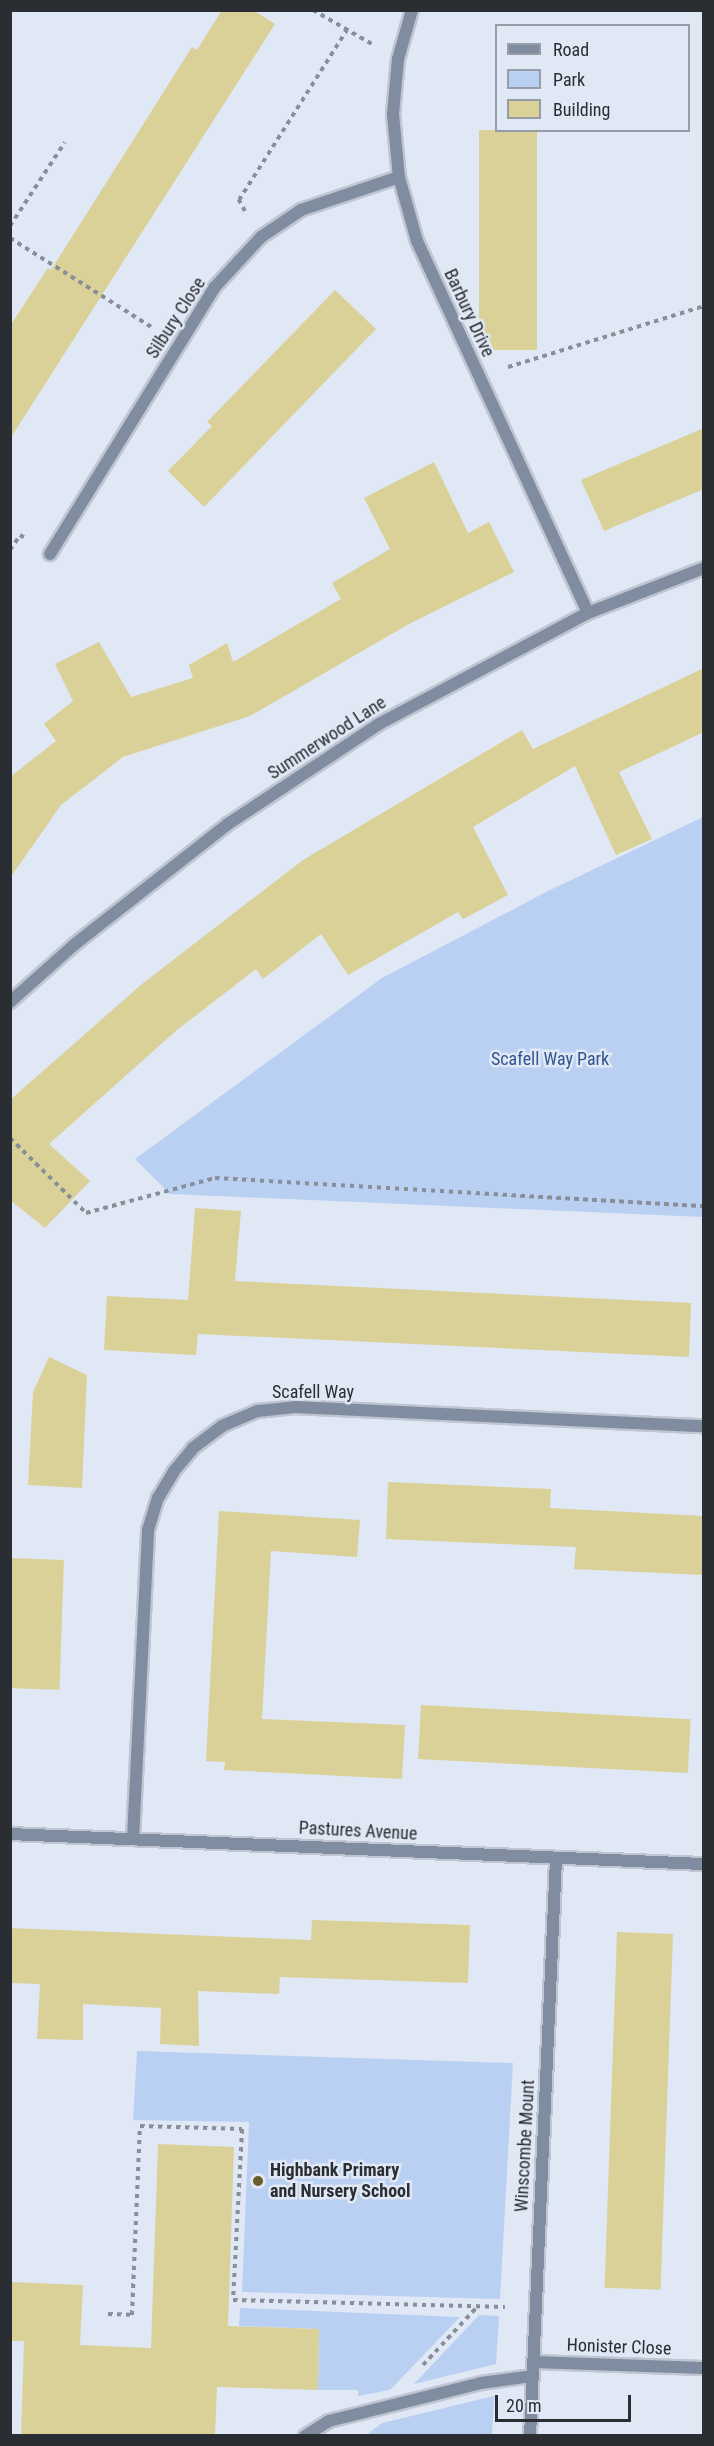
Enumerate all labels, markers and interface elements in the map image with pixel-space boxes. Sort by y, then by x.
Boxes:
legend [495,24,690,132]
text: Road [553,39,589,60]
text: Park [553,69,585,90]
text: Building [553,99,610,120]
street label: Barbury Drive [439,266,499,360]
street label: Silbury Close [142,273,210,363]
street label: Summerwood Lane [264,692,390,784]
park label: Scafell Way Park [491,1048,609,1070]
street label: Scafell Way [272,1381,354,1403]
street label: Pastures Avenue [298,1817,418,1845]
street label: Winscombe Mount [511,2079,539,2213]
place label: Highbank Primary and Nursery School [270,2160,411,2202]
marker: Highbank Primary and Nursery School [251,2174,265,2188]
street label: Honister Close [566,2334,672,2360]
scale bar [498,2383,634,2421]
text: 20 m [506,2395,541,2416]

